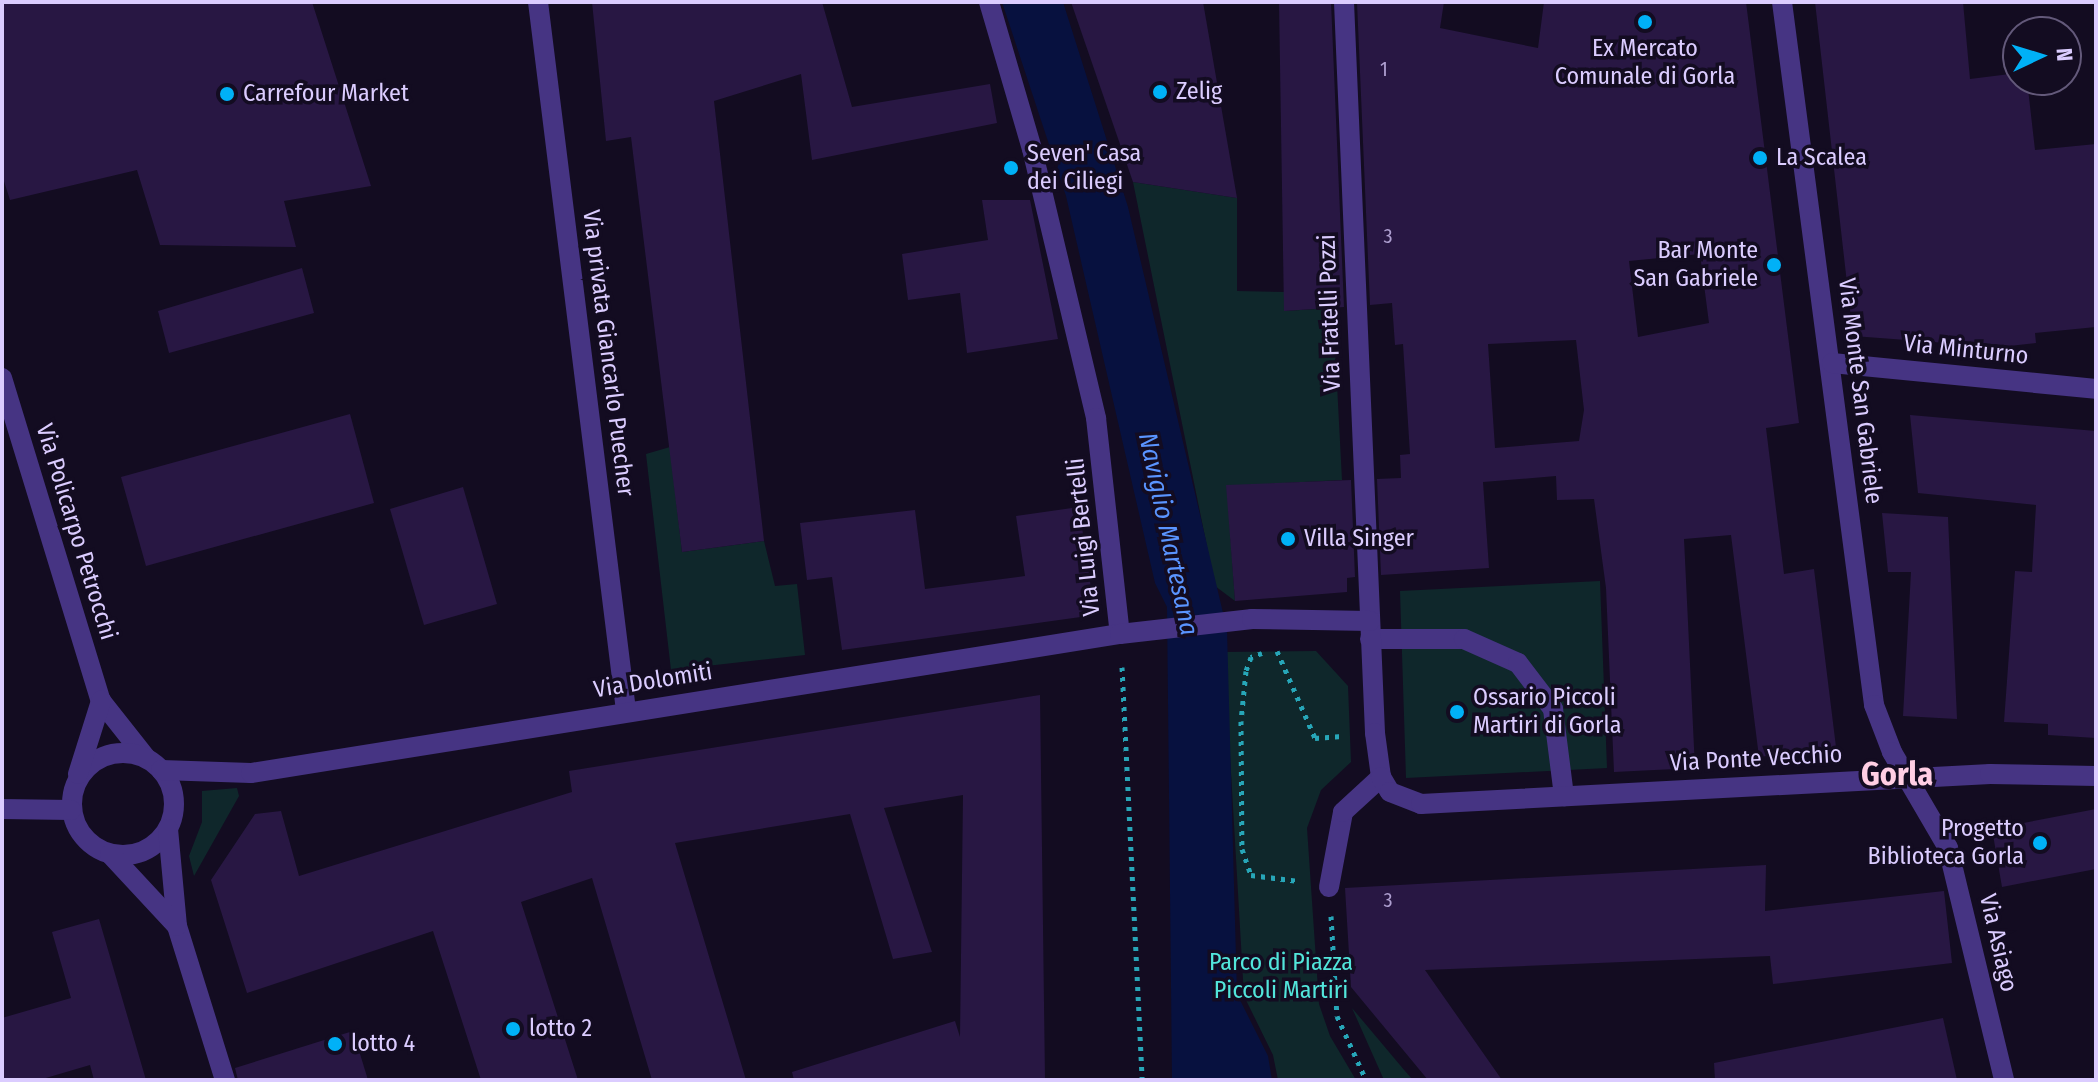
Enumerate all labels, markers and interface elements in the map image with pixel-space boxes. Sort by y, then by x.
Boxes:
marker: Ex Mercato Comunale di Gorla [1636,13,1654,31]
north arrow [2002,16,2082,96]
place label: Ex Mercato Comunale di Gorla [1555,35,1735,91]
text: N [2051,47,2078,62]
house number: 1 [1380,57,1388,81]
place label: Zelig [1176,78,1222,106]
place label: Carrefour Market [243,80,409,108]
marker: Zelig [1151,83,1169,101]
marker: Carrefour Market [218,85,236,103]
place label: Seven' Casa dei Ciliegi [1027,140,1141,196]
place label: La Scalea [1776,144,1867,172]
marker: La Scalea [1751,149,1769,167]
marker: Seven' Casa dei Ciliegi [1002,159,1020,177]
street label: Via privata Giancarlo Puecher [576,208,640,498]
house number: 3 [1383,224,1393,248]
street label: Via Fratelli Pozzi [1313,234,1347,392]
place label: Bar Monte San Gabriele [1633,237,1758,293]
marker: Bar Monte San Gabriele [1765,256,1783,274]
street label: Via Monte San Gabriele [1832,276,1888,506]
street label: Via Minturno [1902,329,2030,371]
street label: Via Policarpo Petrocchi [29,421,123,643]
water label: Naviglio Martesana [1131,430,1205,638]
street label: Via Luigi Bertelli [1061,456,1107,618]
place label: Villa Singer [1304,525,1414,553]
marker: Villa Singer [1279,530,1297,548]
street label: Via Dolomiti [592,657,714,705]
place label: Ossario Piccoli Martiri di Gorla [1473,684,1621,740]
marker: Ossario Piccoli Martiri di Gorla [1448,703,1466,721]
street label: Via Ponte Vecchio [1669,740,1843,778]
district label: Gorla [1861,755,1933,793]
place label: Progetto Biblioteca Gorla [1868,815,2024,871]
marker: Progetto Biblioteca Gorla [2031,834,2049,852]
house number: 3 [1383,888,1393,912]
street label: Via Asiago [1973,891,2023,995]
park label: Parco di Piazza Piccoli Martiri [1209,949,1353,1005]
place label: lotto 2 [529,1015,592,1043]
marker: lotto 2 [504,1020,522,1038]
place label: lotto 4 [351,1030,415,1058]
marker: lotto 4 [326,1035,344,1053]

